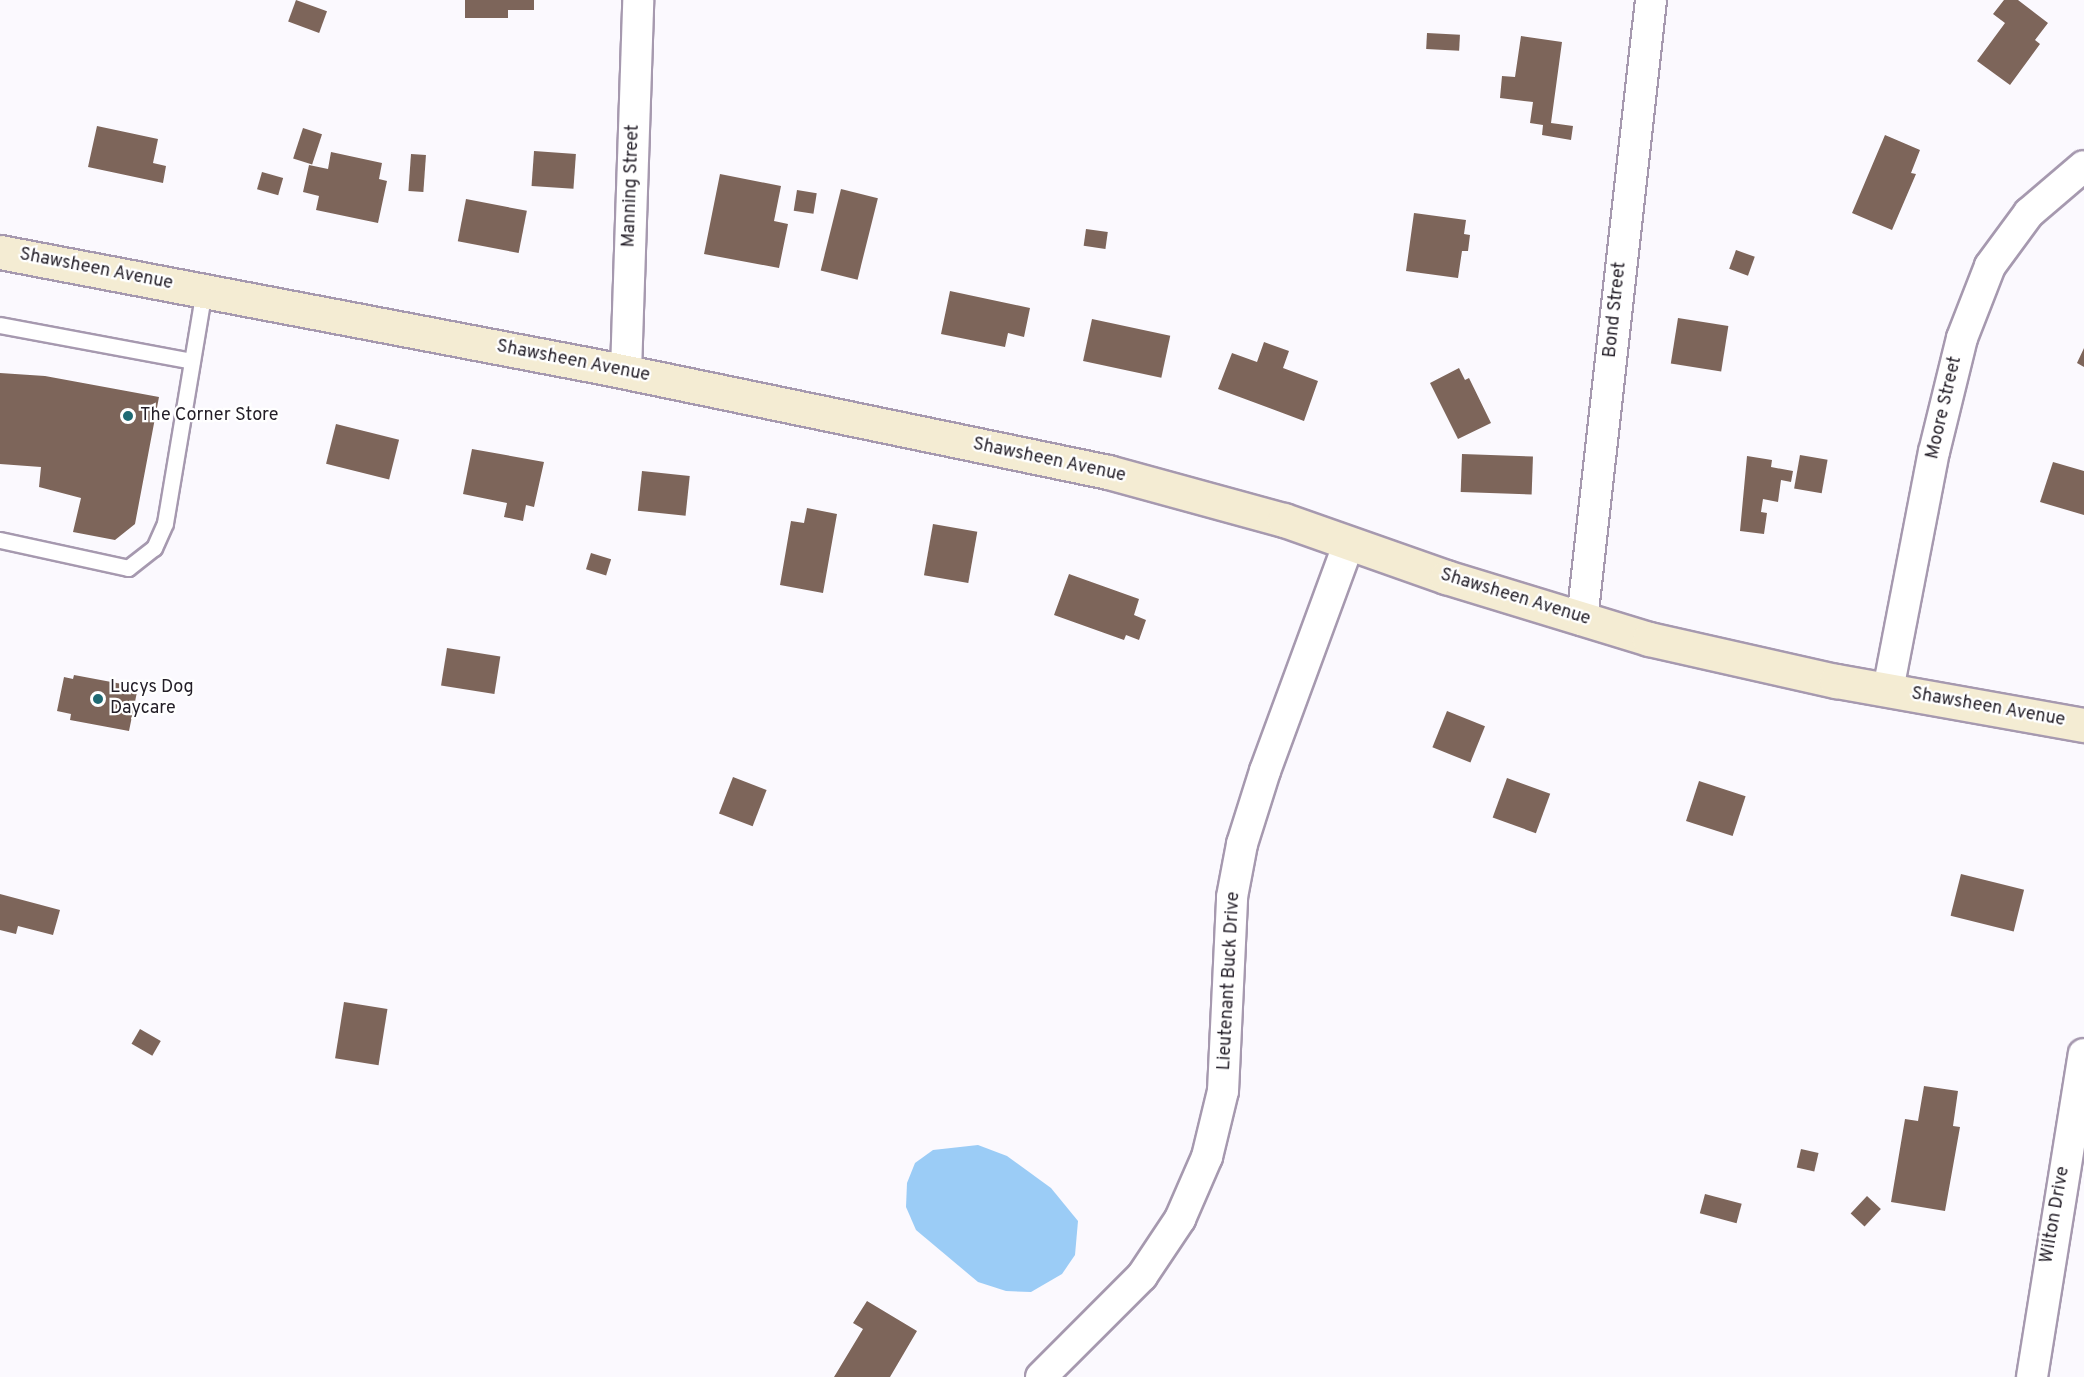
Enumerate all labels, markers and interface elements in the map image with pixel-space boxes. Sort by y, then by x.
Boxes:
street label: Manning Street [619,124,645,248]
street label: Shawsheen Avenue [17,244,175,296]
street label: Bond Street [1600,261,1632,359]
street label: Shawsheen Avenue [494,336,652,388]
street label: Moore Street [1923,355,1967,461]
place label: The Corner Store [140,405,278,427]
marker: The Corner Store [121,409,135,423]
street label: Shawsheen Avenue [970,434,1128,488]
street label: Shawsheen Avenue [1437,565,1593,631]
place label: Lucys Dog Daycare [110,678,194,720]
street label: Shawsheen Avenue [1909,684,2067,732]
marker: Lucys Dog Daycare [91,692,105,706]
street label: Lieutenant Buck Drive [1215,891,1245,1071]
street label: Wilton Drive [2037,1165,2075,1265]

